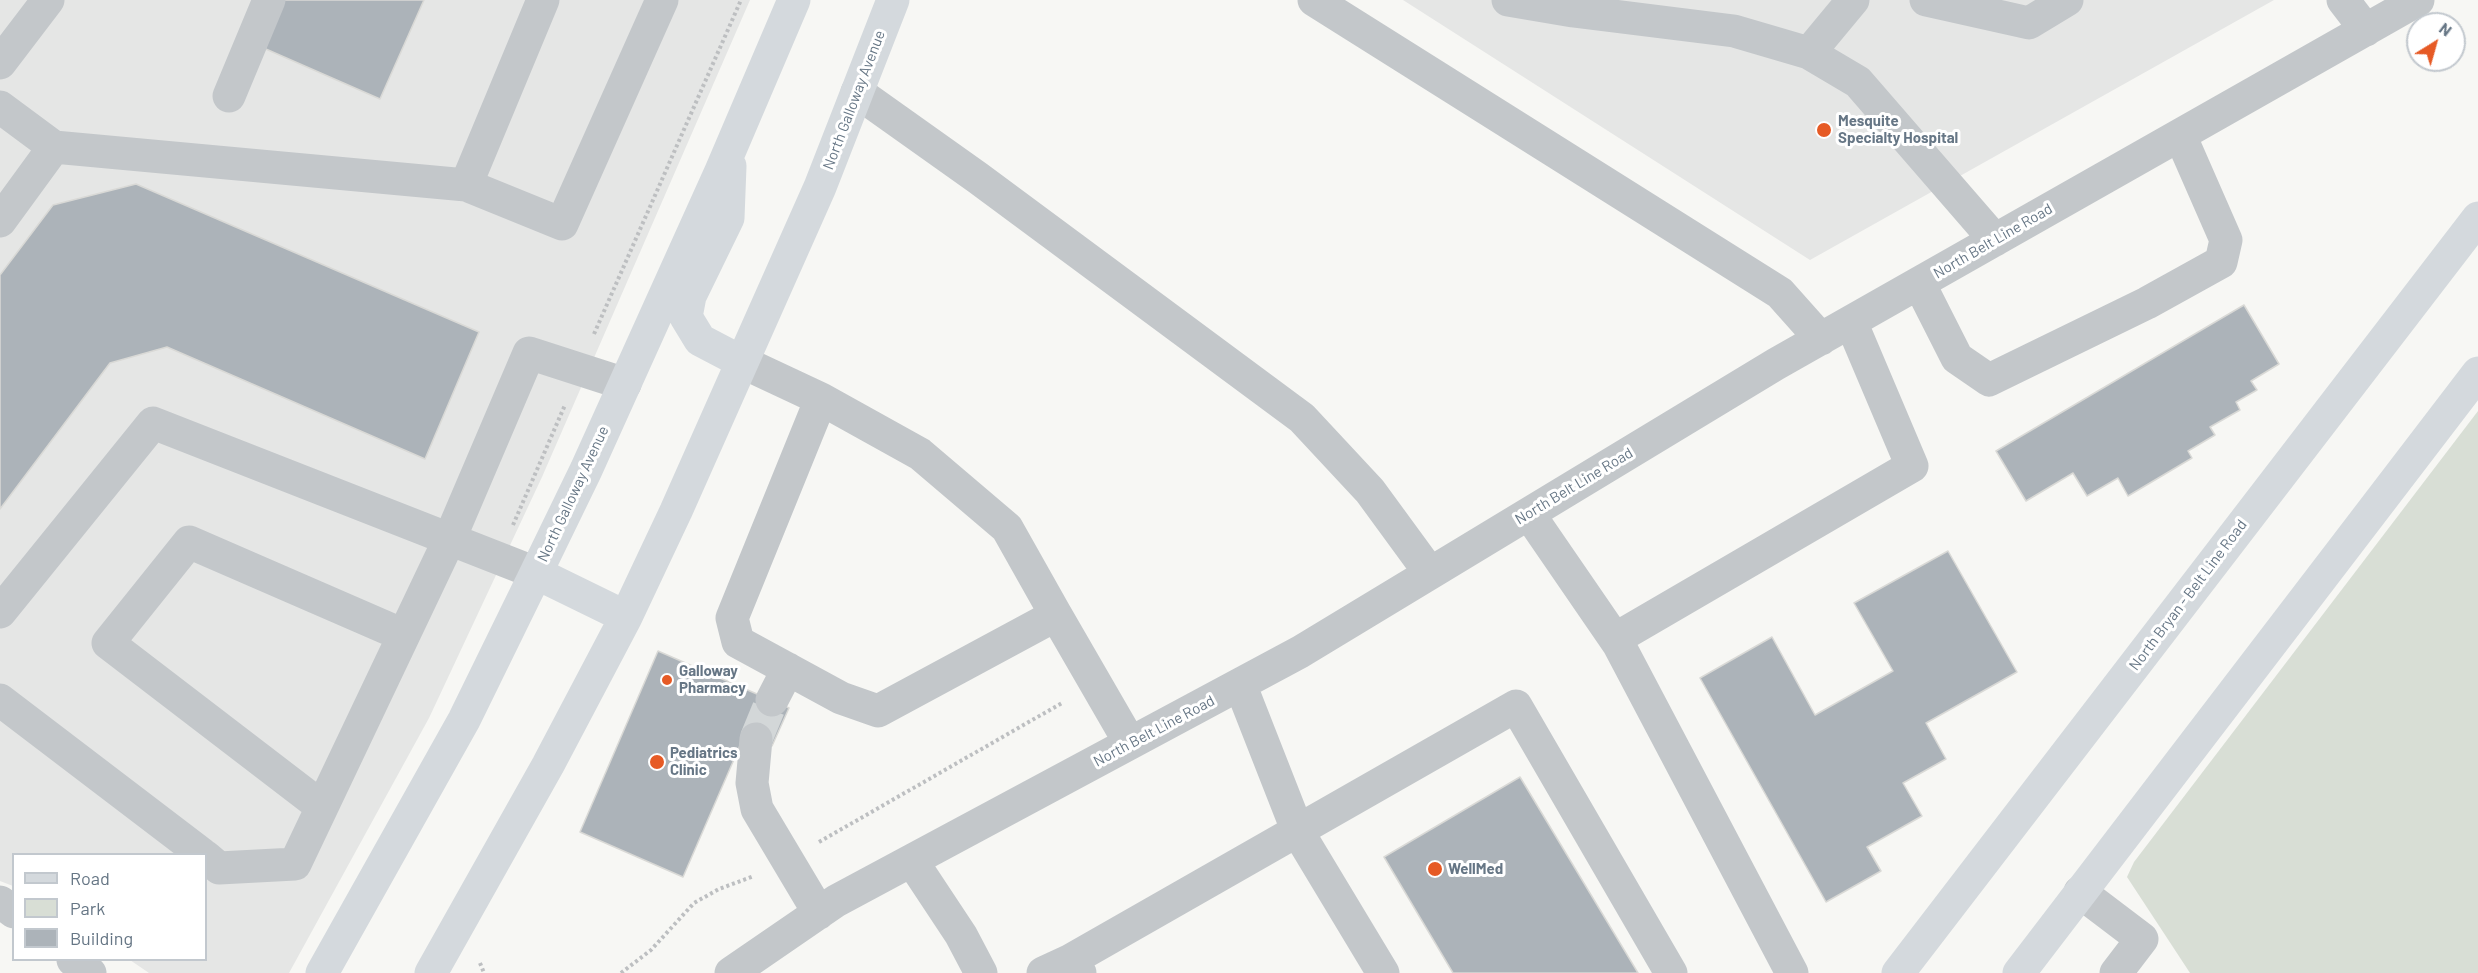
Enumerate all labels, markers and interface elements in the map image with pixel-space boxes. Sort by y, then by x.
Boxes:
north arrow [2406,12,2466,72]
text: N [2436,18,2456,40]
street label: North Galloway Avenue [819,28,889,172]
place label: Mesquite Specialty Hospital [1838,112,1958,147]
marker: Mesquite Specialty Hospital [1815,121,1833,139]
street label: North Belt Line Road [1930,200,2056,282]
street label: North Galloway Avenue [534,423,612,565]
street label: North Belt Line Road [1512,444,1636,528]
street label: North Bryan - Belt Line Road [2125,516,2251,674]
place label: Galloway Pharmacy [679,662,746,697]
marker: Galloway Pharmacy [660,673,674,687]
street label: North Belt Line Road [1090,692,1218,770]
place label: Pediatrics Clinic [670,744,738,779]
marker: Pediatrics Clinic [648,753,666,771]
legend [12,853,207,961]
marker: WellMed [1426,860,1444,878]
place label: WellMed [1448,860,1503,878]
text: Road [70,867,110,889]
text: Park [70,897,105,919]
text: Building [70,927,133,949]

